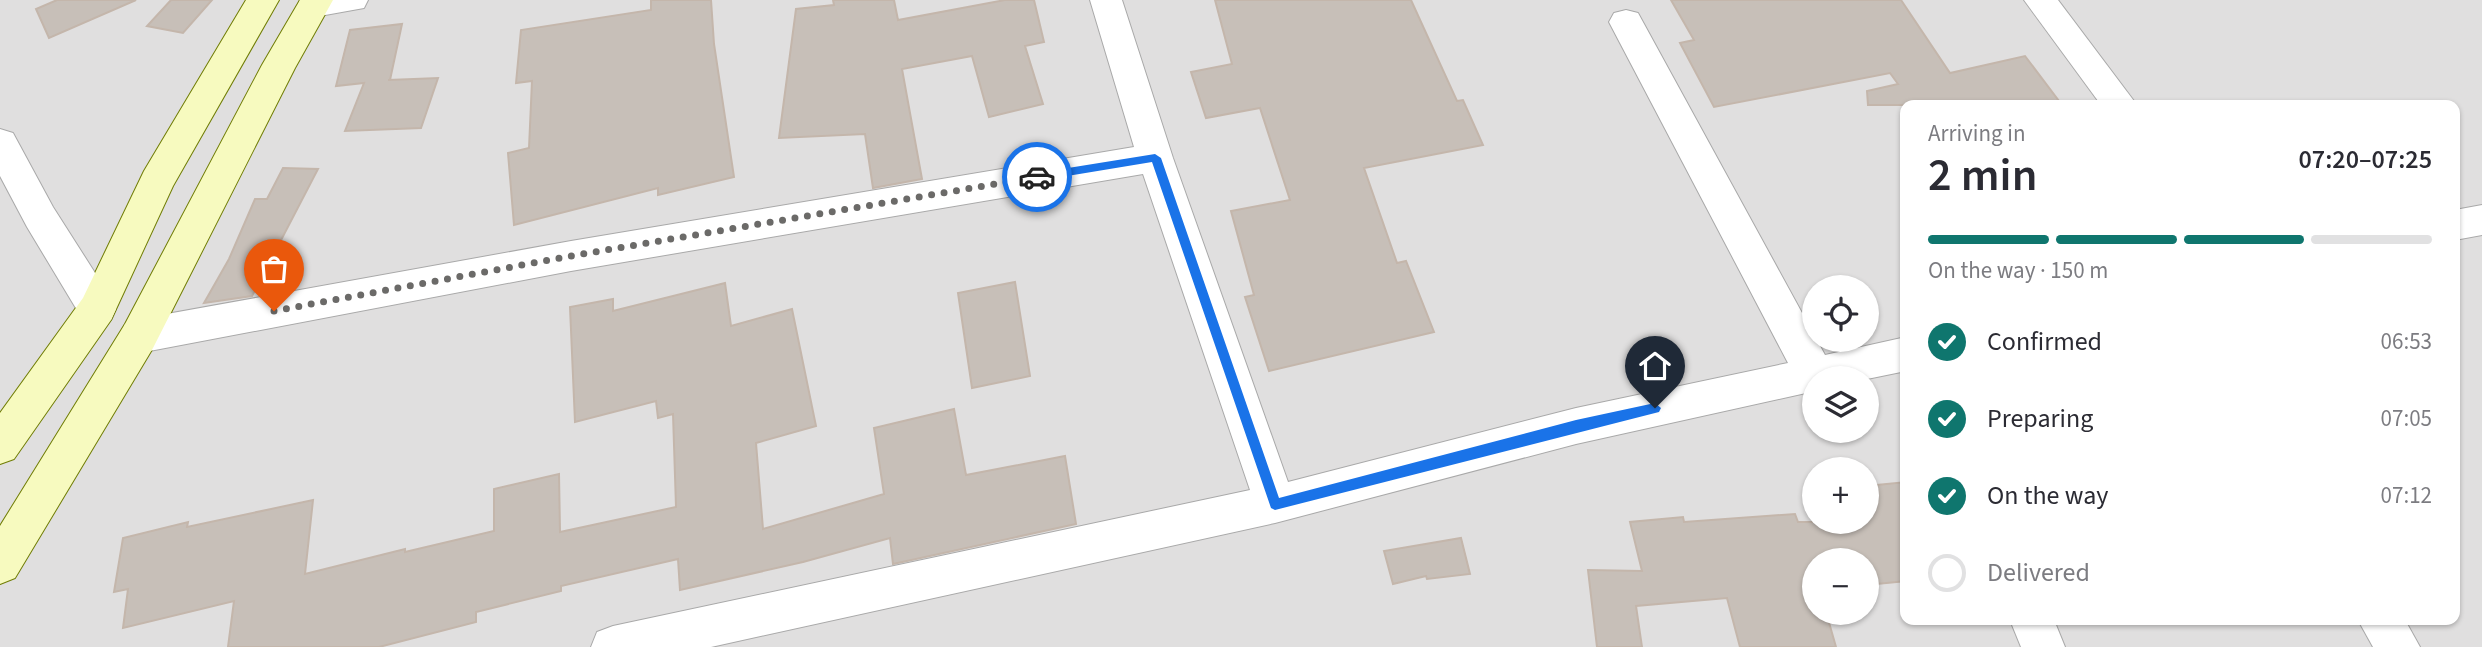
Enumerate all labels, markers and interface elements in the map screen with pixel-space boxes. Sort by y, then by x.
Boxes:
text: Arriving in [1928,117,2026,150]
text: 07:20–07:25 [2299,141,2432,178]
courier [1002,142,1072,212]
text: 2 min [1928,143,2037,208]
icon: car [1018,158,1056,196]
pin [244,239,304,311]
icon: bag [255,250,293,288]
text: On the way · 150 m [1928,254,2108,287]
map controls [1802,275,1879,625]
button: locate [1802,275,1879,352]
icon: check [1928,323,1966,361]
text: Confirmed [1987,323,2102,360]
text: 06:53 [2381,325,2432,358]
pin [1625,336,1685,408]
icon: home [1636,347,1674,385]
button: layers [1802,366,1879,443]
icon: check [1928,400,1966,438]
text: Preparing [1987,400,2093,437]
text: 07:05 [2381,402,2432,435]
button: + [1802,457,1879,534]
icon: check [1928,477,1966,515]
text: On the way [1987,477,2108,514]
text: 07:12 [2381,479,2432,512]
button: − [1802,548,1879,625]
text: Delivered [1987,554,2090,591]

